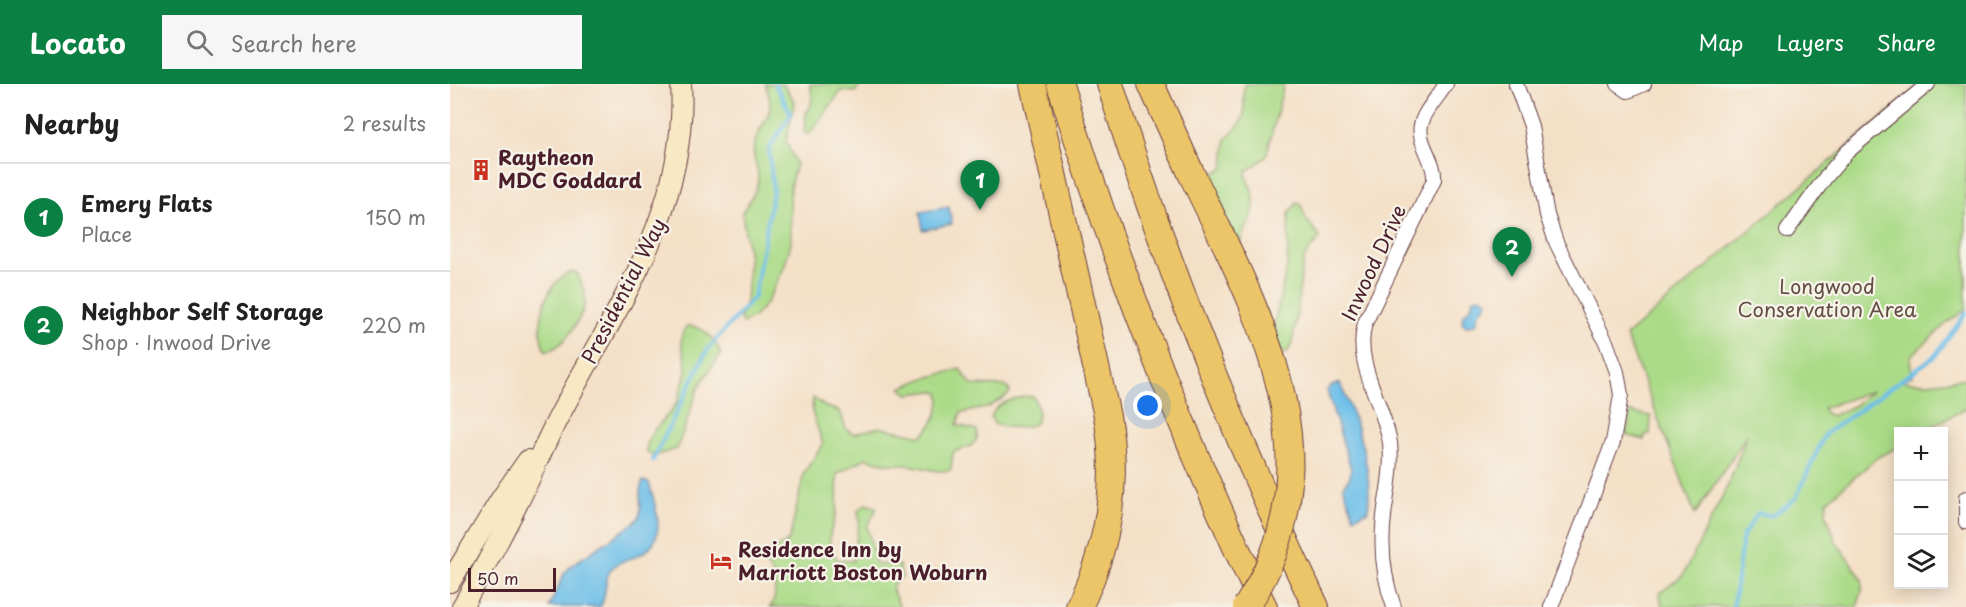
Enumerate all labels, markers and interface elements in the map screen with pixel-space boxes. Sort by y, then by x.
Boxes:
search box [162,15,582,69]
text: Locato [30,21,126,64]
icon: search [183,26,216,59]
text: Search here [231,26,357,59]
text: Map [1699,26,1743,58]
text: Layers [1776,26,1844,58]
text: Share [1877,26,1936,58]
text: Nearby [24,104,119,143]
text: 2 results [343,108,426,138]
place label: Raytheon MDC Goddard [498,142,643,195]
building icon: Raytheon MDC Goddard [469,158,493,182]
pin: 1 [960,160,1000,210]
text: Emery Flats [81,186,213,219]
street label: Inwood Drive [1333,199,1413,326]
text: 1 [39,202,48,232]
text: 150 m [366,202,426,232]
street label: Presidential Way [573,212,673,369]
text: Place [81,219,132,249]
pin: 2 [1492,228,1532,277]
park label: Longwood Conservation Area [1738,271,1917,324]
text: Neighbor Self Storage [81,294,324,327]
text: 2 [36,310,51,340]
text: 220 m [362,310,426,340]
text: Shop · Inwood Drive [81,327,271,357]
your location [1133,391,1162,420]
map controls [1894,427,1948,589]
button: + [1894,427,1948,481]
button: − [1894,481,1948,535]
place label: Residence Inn by Marriott Boston Woburn [738,534,988,587]
button: layers [1894,535,1948,589]
hotel icon: Residence Inn by Marriott Boston Woburn [709,549,733,573]
scale bar [468,565,556,592]
text: 50 m [477,566,518,590]

